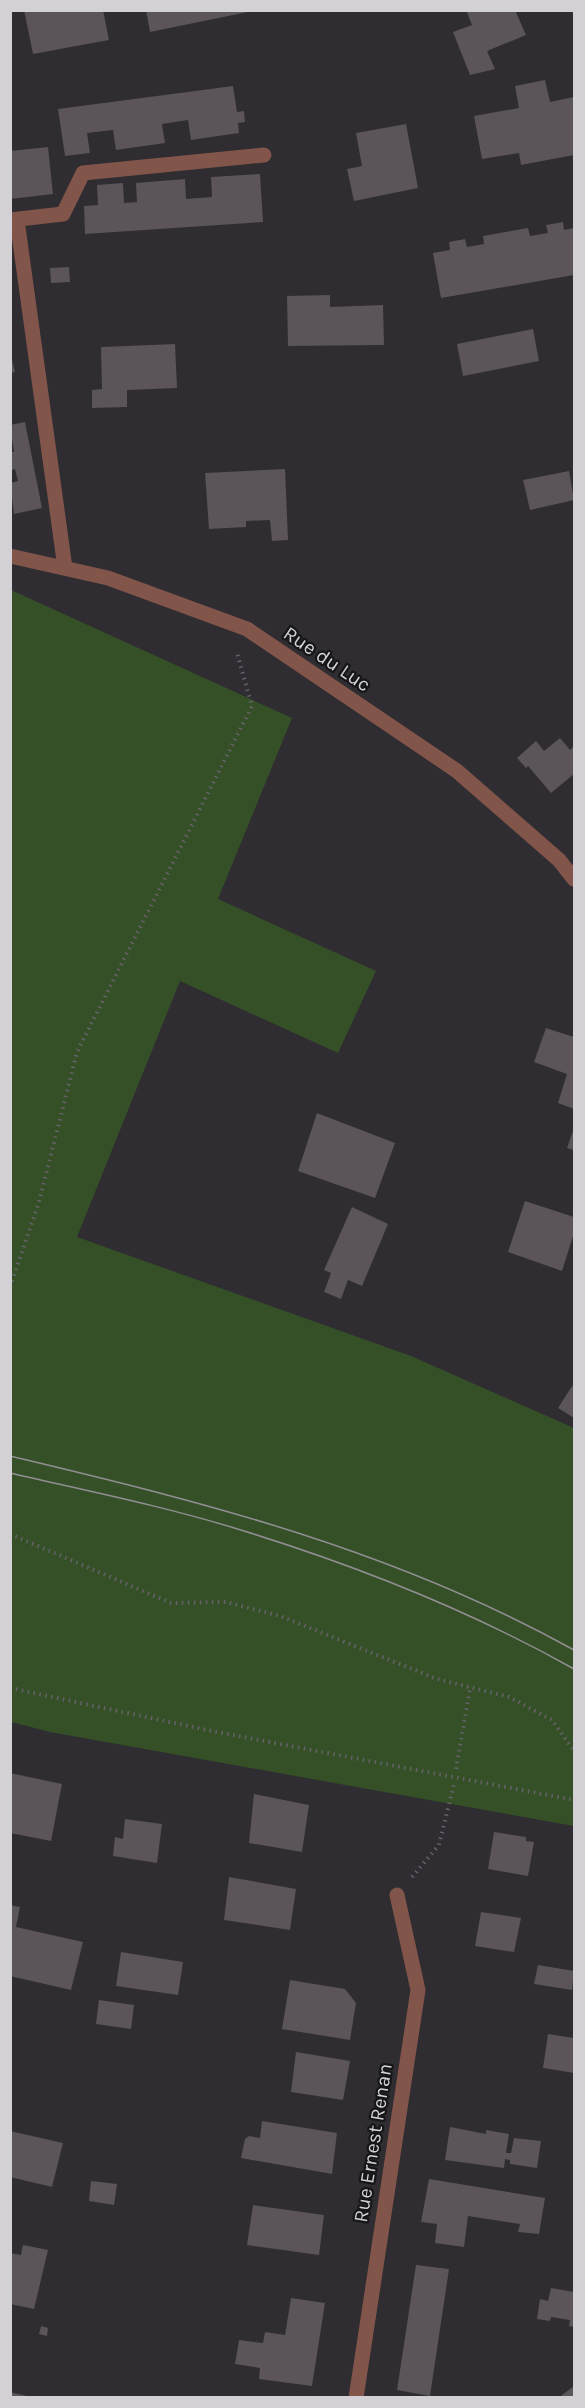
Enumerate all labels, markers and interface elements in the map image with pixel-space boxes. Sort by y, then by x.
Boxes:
street label: Rue du Luc [279,622,375,696]
street label: Rue Ernest Renan [349,2062,397,2224]

